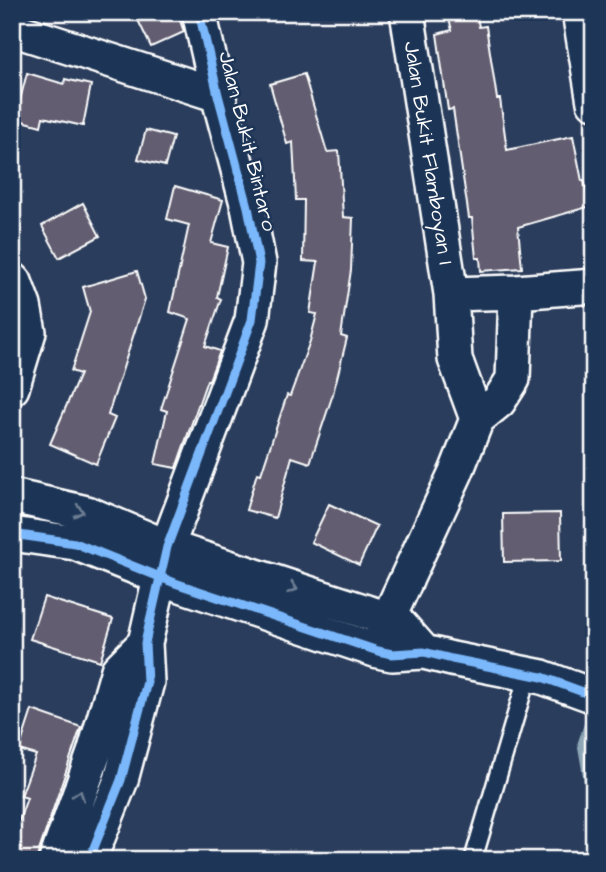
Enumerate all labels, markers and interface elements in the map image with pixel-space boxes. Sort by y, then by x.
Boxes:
street label: Jalan Bukit Flamboyan I [395,39,461,267]
street label: Jalan Bukit Bintaro [211,48,284,234]
one-way arrow [73,503,85,517]
one-way arrow [286,580,298,594]
one-way arrow [71,790,85,802]

